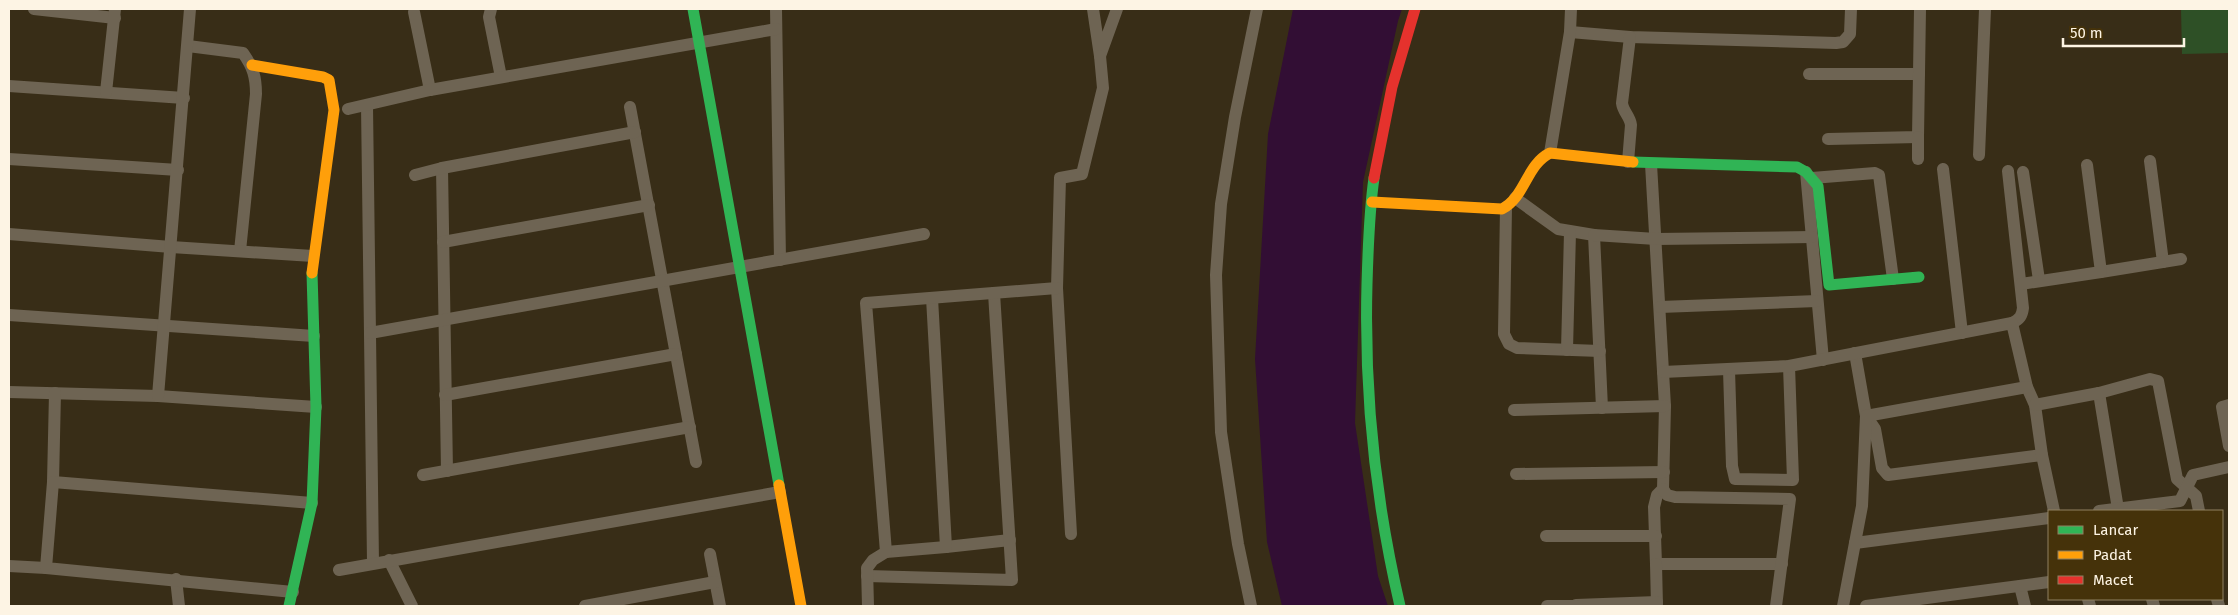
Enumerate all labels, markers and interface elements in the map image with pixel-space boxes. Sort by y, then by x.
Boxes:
scale bar [2063,15,2184,47]
text: 50 m [2070,24,2103,42]
legend [2048,510,2223,600]
text: Lancar [2093,521,2138,539]
text: Padat [2093,546,2132,564]
text: Macet [2093,571,2134,589]

